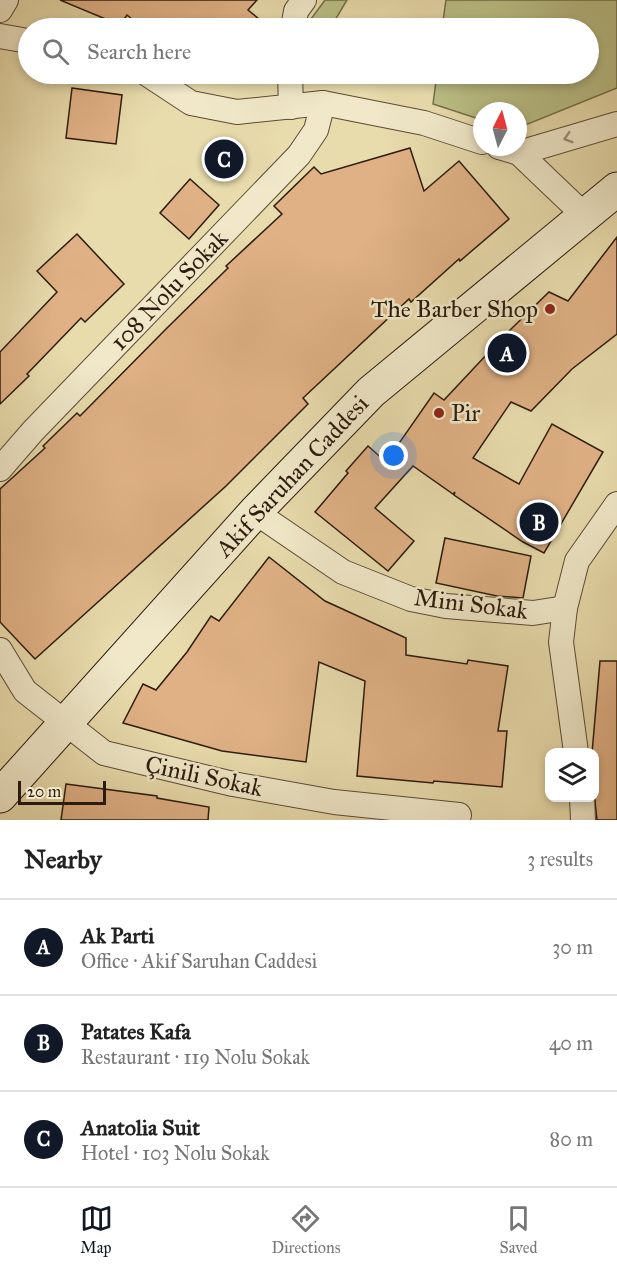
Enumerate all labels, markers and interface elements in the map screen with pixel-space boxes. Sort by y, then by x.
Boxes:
search box [18,18,599,84]
icon: search [39,35,72,68]
text: Search here [87,38,191,65]
north arrow [473,102,527,156]
one-way arrow [563,131,574,143]
pin: C [204,136,244,182]
street label: 108 Nolu Sokak [104,223,235,357]
place label: The Barber Shop [371,294,538,324]
marker: The Barber Shop [543,302,557,316]
pin: A [488,330,526,376]
street label: Akif Saruhan Caddesi [209,388,375,564]
place label: Pir [451,398,480,428]
marker: Pir [432,406,446,420]
your location [379,441,408,470]
pin: B [520,500,558,544]
street label: Mini Sokak [412,582,530,626]
map controls [545,748,599,802]
button: layers [545,748,599,802]
street label: Çinili Sokak [143,749,266,803]
scale bar [18,778,106,806]
text: 20 m [27,782,61,801]
text: Nearby [24,843,102,875]
text: 3 results [527,847,593,871]
text: Ak Parti [81,922,154,949]
text: A [37,935,50,959]
text: 30 m [552,935,593,959]
text: Office · Akif Saruhan Caddesi [81,949,317,973]
text: Patates Kafa [81,1018,191,1045]
text: B [37,1031,50,1055]
text: 40 m [549,1031,593,1055]
text: Restaurant · 119 Nolu Sokak [81,1045,310,1069]
text: Anatolia Suit [81,1114,200,1141]
text: C [37,1127,50,1151]
text: 80 m [550,1127,593,1151]
text: Hotel · 103 Nolu Sokak [81,1141,270,1165]
tab: Map [80,1202,113,1257]
tab: Directions [272,1202,340,1257]
tab: Saved [499,1202,537,1257]

